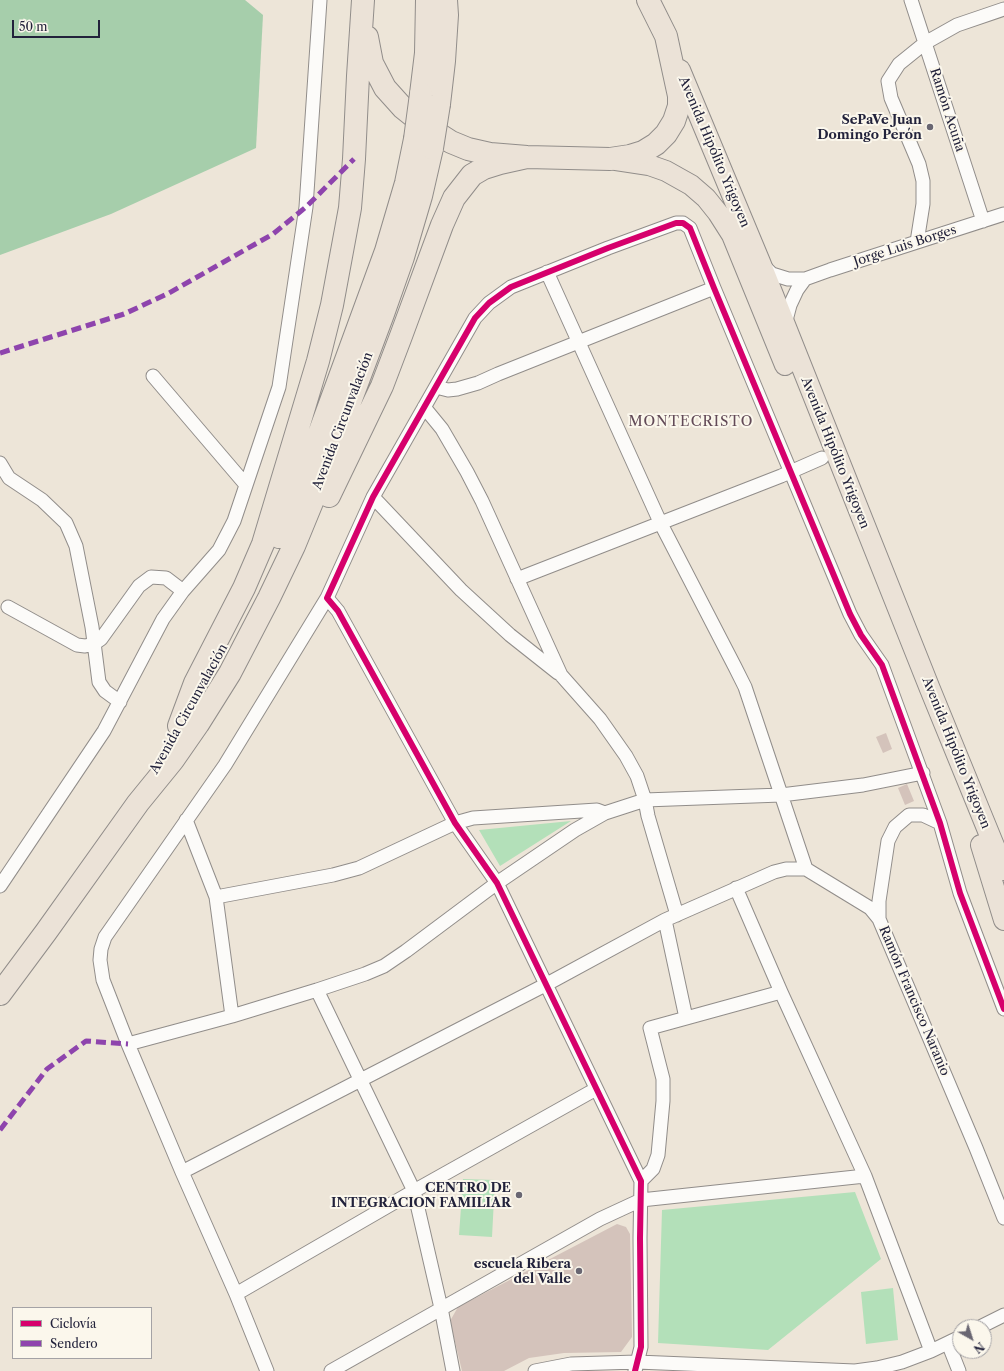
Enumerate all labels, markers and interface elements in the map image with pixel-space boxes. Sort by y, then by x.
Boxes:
scale bar [14,12,102,38]
text: 50 m [19,19,48,34]
street label: Ramón Acuña [926,66,968,154]
street label: Avenida Hipólito Yrigoyen [675,74,753,230]
place label: SePaVe Juan Domingo Perón [817,112,922,143]
marker: SePaVe Juan Domingo Perón [925,122,935,132]
street label: Jorge Luis Borges [852,222,958,270]
street label: Avenida Circunvalación [310,350,376,492]
street label: Avenida Hipólito Yrigoyen [797,375,873,531]
district label: MONTECRISTO [629,414,753,430]
street label: Avenida Circunvalación [147,641,231,777]
street label: Avenida Hipólito Yrigoyen [918,675,994,831]
street label: Ramón Francisco Naranio [875,924,953,1078]
place label: CENTRO DE INTEGRACION FAMILIAR [331,1180,511,1211]
marker: CENTRO DE INTEGRACION FAMILIAR [514,1190,524,1200]
place label: escuela Ribera del Valle [474,1256,571,1287]
marker: escuela Ribera del Valle [574,1266,584,1276]
legend [12,1307,152,1359]
text: Ciclovía [50,1316,96,1331]
north arrow [952,1319,992,1359]
text: Sendero [50,1336,98,1351]
text: N [971,1339,987,1356]

